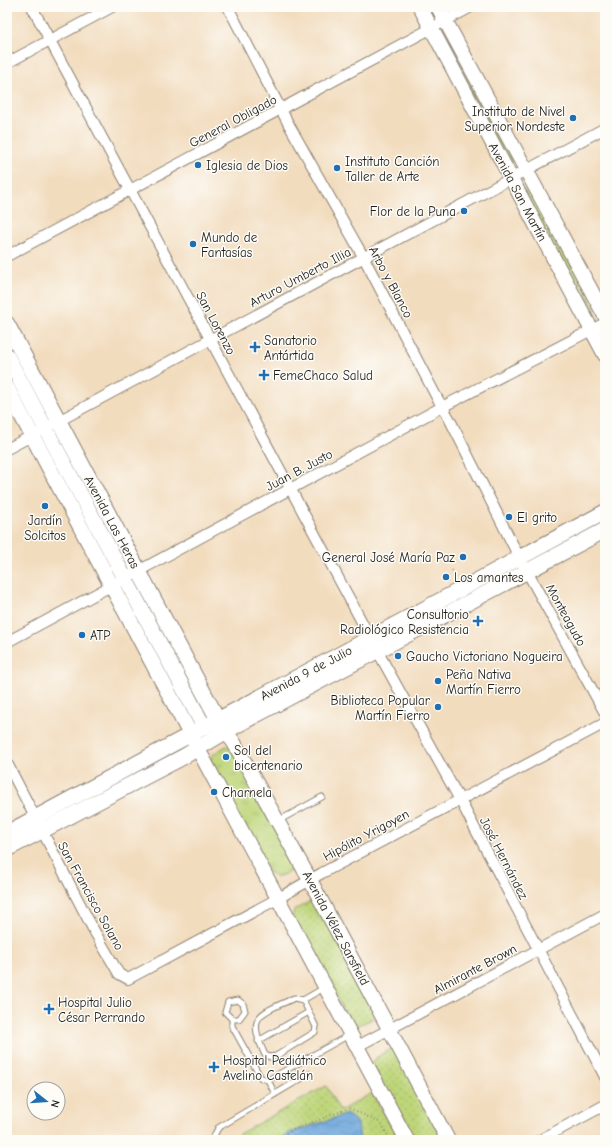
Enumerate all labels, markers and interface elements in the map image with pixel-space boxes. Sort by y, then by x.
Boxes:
street label: General Obligado [187,92,279,150]
place label: Instituto de Nivel Superior Nordeste [464,104,565,134]
marker: Instituto de Nivel Superior Nordeste [568,113,578,123]
street label: Avenida San Martín [486,140,550,244]
place label: Instituto Canción Taller de Arte [345,154,439,184]
place label: Iglesia de Dios [206,158,288,173]
marker: Iglesia de Dios [193,160,203,170]
marker: Instituto Canción Taller de Arte [332,163,342,173]
place label: Flor de la Puna [370,204,456,219]
marker: Flor de la Puna [459,206,469,216]
place label: Mundo de Fantasías [201,230,258,260]
marker: Mundo de Fantasías [188,239,198,249]
street label: Arturo Umberto Illia [247,244,353,310]
street label: Arbo y Blanco [366,244,416,320]
street label: San Lorenzo [193,289,239,357]
place label: Sanatorio Antártida [264,333,317,363]
marker: Sanatorio Antártida [249,341,261,353]
place label: FemeChaco Salud [273,368,373,383]
marker: FemeChaco Salud [258,369,270,381]
street label: Juan B. Justo [263,446,335,494]
street label: Avenida Las Heras [81,473,143,571]
marker: Jardín Solcitos [40,501,50,511]
place label: El grito [517,510,557,525]
marker: El grito [504,512,514,522]
place label: Jardín Solcitos [24,513,66,543]
place label: General José María Paz [322,550,455,565]
marker: General José María Paz [458,552,468,562]
place label: Los amantes [454,570,523,585]
marker: Los amantes [441,572,451,582]
street label: Monteagudo [543,581,589,649]
place label: Consultorio Radiológico Resistencia [340,607,469,637]
marker: Consultorio Radiológico Resistencia [472,615,484,627]
place label: ATP [90,628,111,643]
marker: ATP [77,630,87,640]
street label: Avenida 9 de Julio [258,642,354,703]
place label: Gaucho Victoriano Nogueira [406,649,563,664]
marker: Gaucho Victoriano Nogueira [393,651,403,661]
place label: Peña Nativa Martín Fierro [446,667,521,697]
marker: Peña Nativa Martín Fierro [433,676,443,686]
place label: Biblioteca Popular Martín Fierro [330,693,431,723]
marker: Biblioteca Popular Martín Fierro [433,702,443,712]
place label: Sol del bicentenario [234,743,303,773]
marker: Sol del bicentenario [221,752,231,762]
place label: Charnela [222,785,272,800]
marker: Charnela [209,787,219,797]
street label: Hipólito Yrigoyen [320,806,412,864]
street label: José Hernández [477,814,531,902]
street label: San Francisco Solano [55,839,127,953]
street label: Avenida Vélez Sarsfield [300,868,372,988]
street label: Almirante Brown [431,941,519,997]
place label: Hospital Julio César Perrando [58,995,145,1025]
marker: Hospital Julio César Perrando [43,1003,55,1015]
place label: Hospital Pediátrico Avelino Castelán [223,1053,327,1083]
marker: Hospital Pediátrico Avelino Castelán [208,1061,220,1073]
north arrow [26,1081,66,1121]
text: N [48,1098,62,1109]

